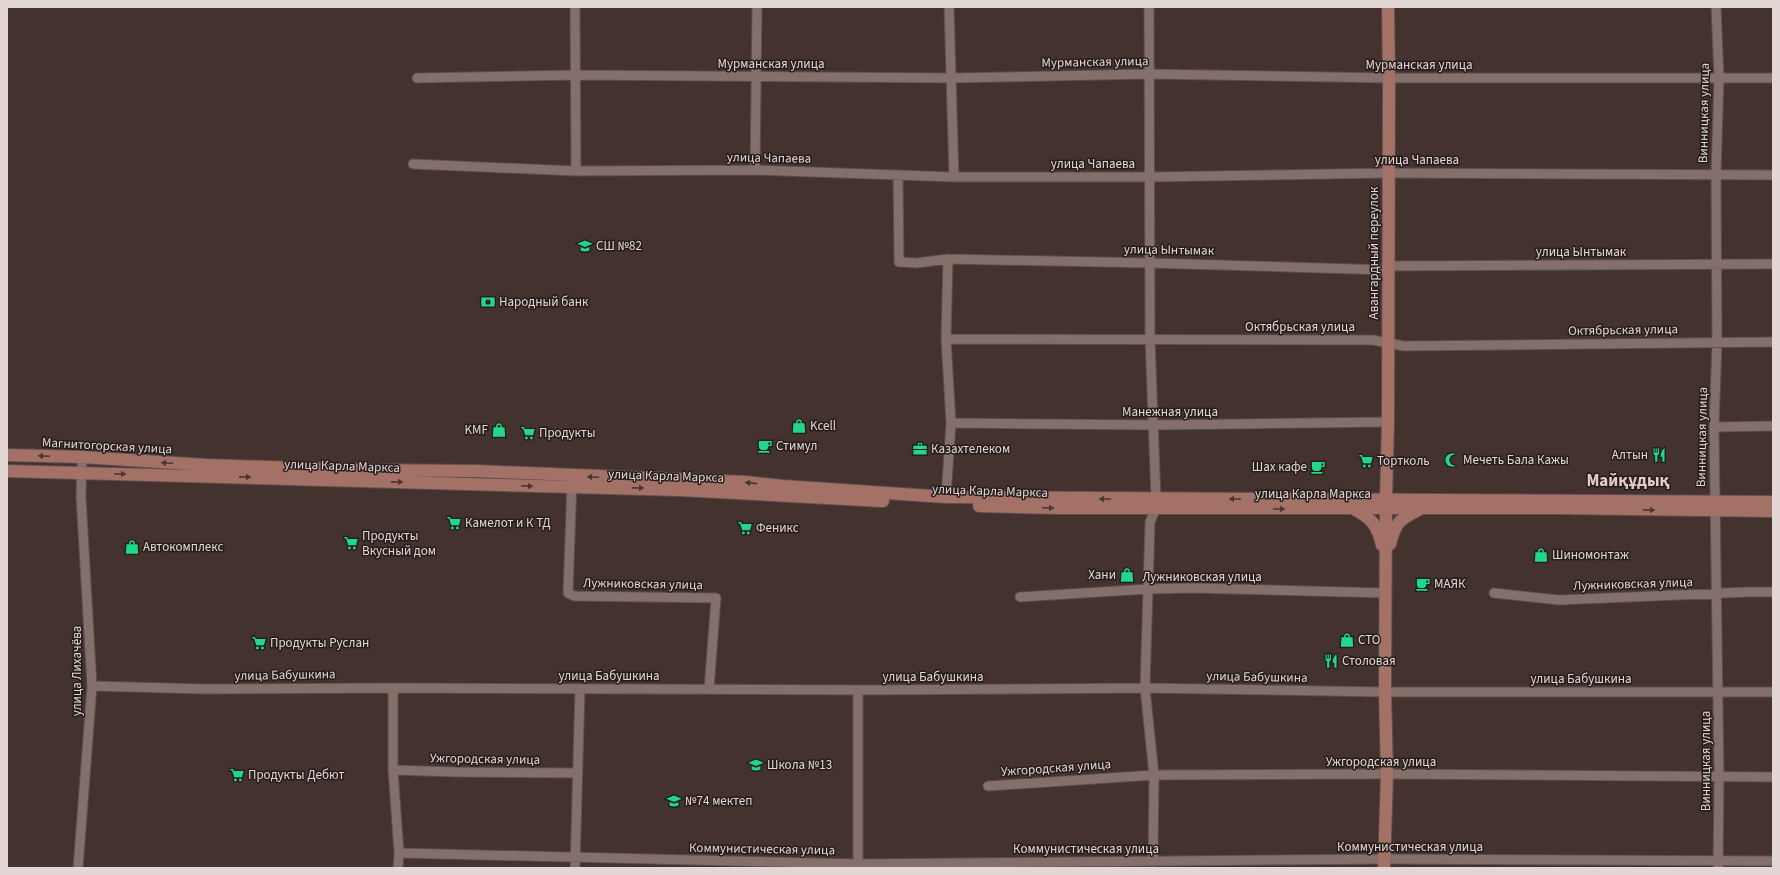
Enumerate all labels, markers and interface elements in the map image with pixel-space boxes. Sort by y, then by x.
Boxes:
street label: Мурманская улица [1041,52,1149,72]
street label: Мурманская улица [718,55,824,73]
street label: Мурманская улица [1366,56,1472,74]
street label: Винницкая улица [1694,63,1714,163]
street label: улица Чапаева [727,148,811,168]
street label: улица Чапаева [1375,151,1459,169]
street label: улица Чапаева [1051,155,1135,173]
street label: Авангардный переулок [1365,186,1383,319]
place label: СШ №82 [596,237,642,255]
school or university icon: СШ №82 [577,238,593,254]
street label: улица Ынтымак [1124,240,1215,260]
street label: улица Ынтымак [1536,243,1627,261]
place label: Народный банк [499,293,589,311]
bank icon: Народный банк [480,294,496,310]
street label: Октябрьская улица [1245,318,1355,336]
street label: Октябрьская улица [1568,320,1678,340]
street label: Винницкая улица [1692,387,1712,487]
street label: Манежная улица [1122,403,1218,421]
place label: Kcell [810,417,836,435]
shop icon: Kcell [791,418,807,434]
place label: KMF [465,421,489,439]
shop icon: KMF [491,422,507,438]
place label: Продукты [539,424,596,442]
supermarket icon: Продукты [520,425,536,441]
street label: Магнитогорская улица [42,434,172,458]
place label: Стимул [776,437,818,455]
cafe icon: Стимул [757,438,773,454]
place label: Казахтелеком [931,440,1010,458]
office icon: Казахтелеком [912,441,928,457]
place label: Алтын [1612,446,1648,464]
restaurant icon: Алтын [1651,447,1667,463]
place label: Мечеть Бала Кажы [1463,451,1569,469]
place label: Тортколь [1377,452,1430,470]
mosque icon: Мечеть Бала Кажы [1444,452,1460,468]
one-way arrow [37,453,50,459]
supermarket icon: Тортколь [1358,453,1374,469]
street label: улица Карла Маркса [284,455,400,477]
place label: Шах кафе [1252,458,1307,476]
one-way arrow [161,459,173,466]
cafe icon: Шах кафе [1310,459,1326,475]
street label: улица Карла Маркса [608,465,724,487]
district label: Майқұдық [1586,469,1670,493]
one-way arrow [114,471,127,477]
one-way arrow [239,473,251,480]
one-way arrow [587,473,599,480]
one-way arrow [391,479,404,485]
one-way arrow [745,480,757,486]
street label: улица Карла Маркса [932,480,1048,502]
one-way arrow [521,482,533,489]
one-way arrow [632,485,645,491]
street label: улица Карла Маркса [1255,485,1371,503]
one-way arrow [1098,496,1111,502]
one-way arrow [1228,496,1241,502]
one-way arrow [1042,504,1054,511]
one-way arrow [1273,506,1286,512]
one-way arrow [1643,507,1656,513]
place label: Камелот и К ТД [465,514,551,532]
supermarket icon: Камелот и К ТД [446,515,462,531]
place label: Феникс [756,519,799,537]
supermarket icon: Феникс [737,520,753,536]
place label: Продукты Вкусный дом [362,527,436,560]
supermarket icon: Продукты Вкусный дом [343,535,359,551]
place label: Автокомплекс [143,538,223,556]
shop icon: Автокомплекс [124,539,140,555]
place label: Шиномонтаж [1552,546,1629,564]
shop icon: Шиномонтаж [1533,547,1549,563]
place label: Хани [1088,566,1116,584]
shop icon: Хани [1119,567,1135,583]
street label: Лужниковская улица [1142,568,1262,586]
street label: Лужниковская улица [1573,573,1693,595]
street label: Лужниковская улица [583,574,703,594]
place label: МАЯК [1434,575,1466,593]
cafe icon: МАЯК [1415,576,1431,592]
street label: улица Лихачёва [68,626,86,716]
place label: СТО [1358,631,1381,649]
shop icon: СТО [1339,632,1355,648]
place label: Продукты Руслан [270,634,369,652]
supermarket icon: Продукты Руслан [251,635,267,651]
place label: Столовая [1342,652,1396,670]
restaurant icon: Столовая [1323,653,1339,669]
street label: улица Бабушкина [234,665,336,685]
street label: улица Бабушкина [558,667,660,685]
street label: улица Бабушкина [1206,667,1308,687]
street label: улица Бабушкина [882,668,984,686]
street label: улица Бабушкина [1530,670,1632,688]
street label: Винницкая улица [1697,711,1715,811]
street label: Ужгородская улица [430,749,540,769]
street label: Ужгородская улица [1326,753,1436,771]
street label: Ужгородская улица [1000,755,1112,781]
place label: Школа №13 [767,756,832,774]
school or university icon: Школа №13 [748,757,764,773]
place label: Продукты Дебют [248,766,344,784]
supermarket icon: Продукты Дебют [229,767,245,783]
place label: №74 мектеп [685,792,752,810]
school or university icon: №74 мектеп [666,793,682,809]
street label: Коммунистическая улица [1337,838,1483,856]
street label: Коммунистическая улица [689,839,835,859]
street label: Коммунистическая улица [1013,840,1159,858]

